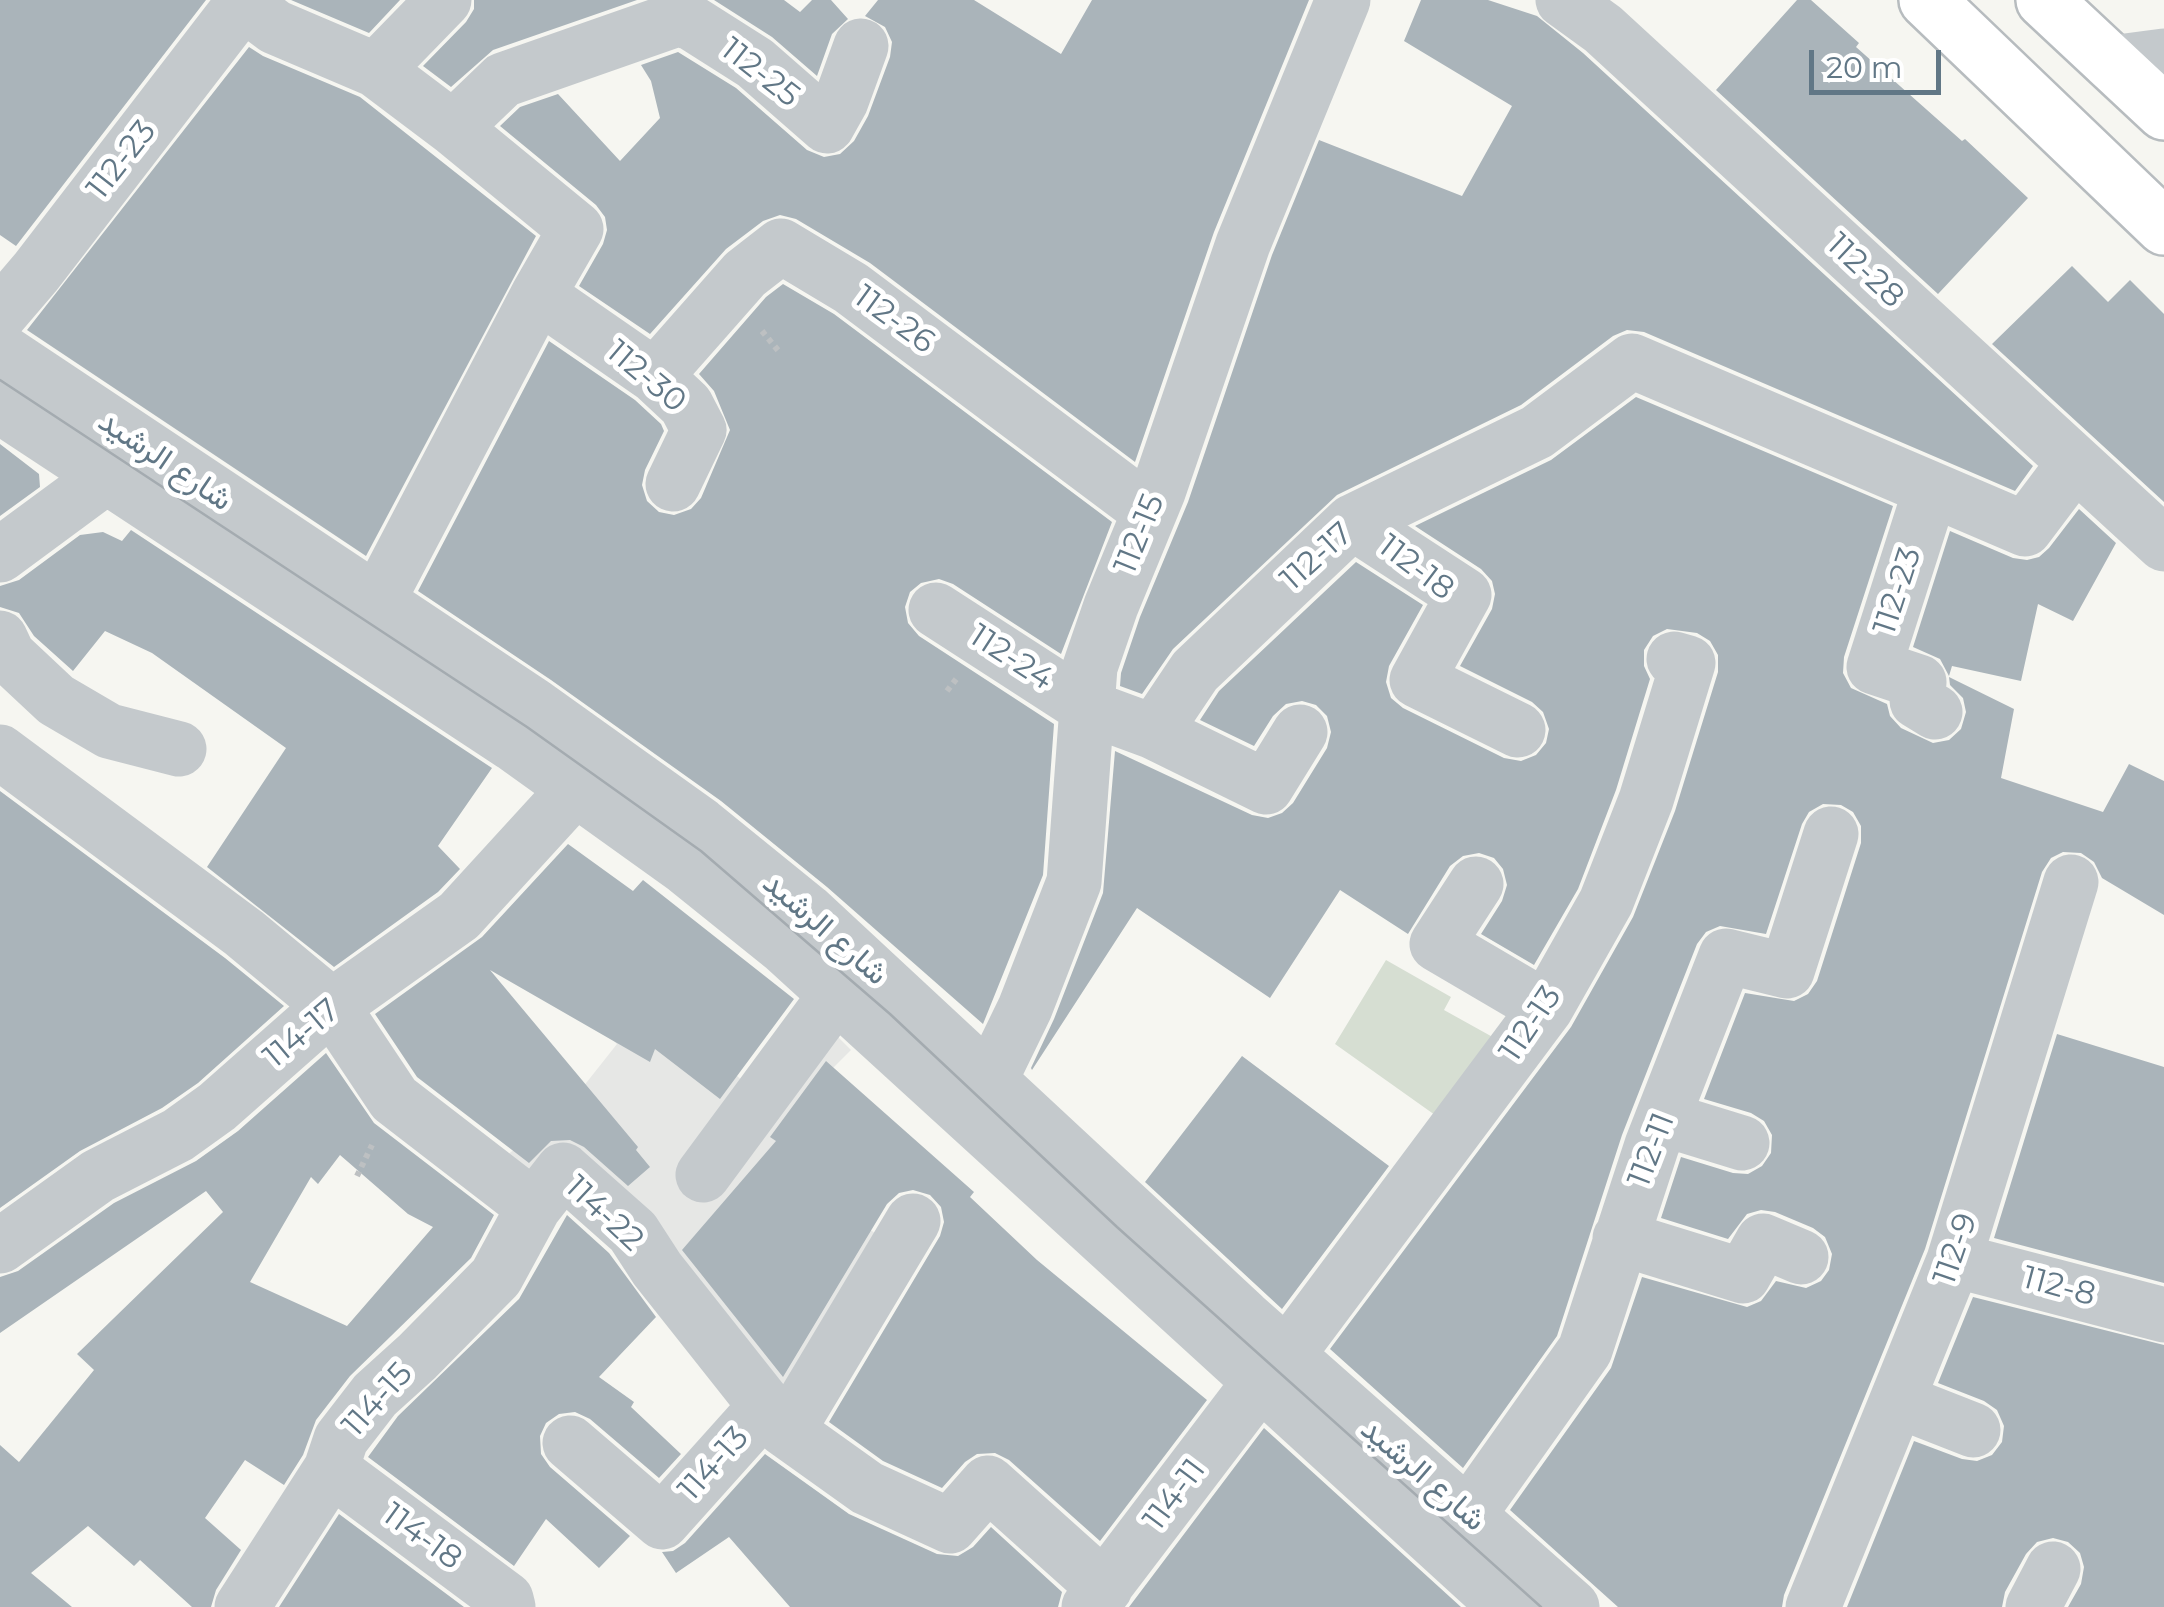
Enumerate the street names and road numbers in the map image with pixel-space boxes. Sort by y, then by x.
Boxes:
street label: 112-25 [713,30,807,116]
street label: 112-23 [79,113,165,207]
street label: 112-28 [1818,226,1912,316]
street label: 112-26 [846,278,942,362]
street label: 112-30 [598,333,694,421]
street label: شارع الرشيد [91,402,239,520]
street label: 112-15 [1107,489,1173,579]
street label: 112-17 [1273,515,1361,599]
street label: 112-18 [1371,527,1461,609]
street label: 112-23 [1866,543,1930,639]
street label: 112-24 [962,617,1060,699]
street label: شارع الرشيد [755,864,895,994]
street label: 112-13 [1492,979,1570,1069]
street label: 114-17 [256,991,348,1077]
street label: 112-11 [1620,1108,1684,1192]
street label: 114-22 [557,1168,651,1260]
street label: 112-9 [1926,1208,1986,1290]
street label: 112-8 [2018,1259,2100,1315]
street label: 114-15 [335,1355,421,1445]
street label: شارع الرشيد [1353,1410,1493,1540]
street label: 114-13 [671,1419,757,1509]
street label: 114-11 [1136,1452,1214,1538]
street label: 114-18 [375,1496,469,1578]

